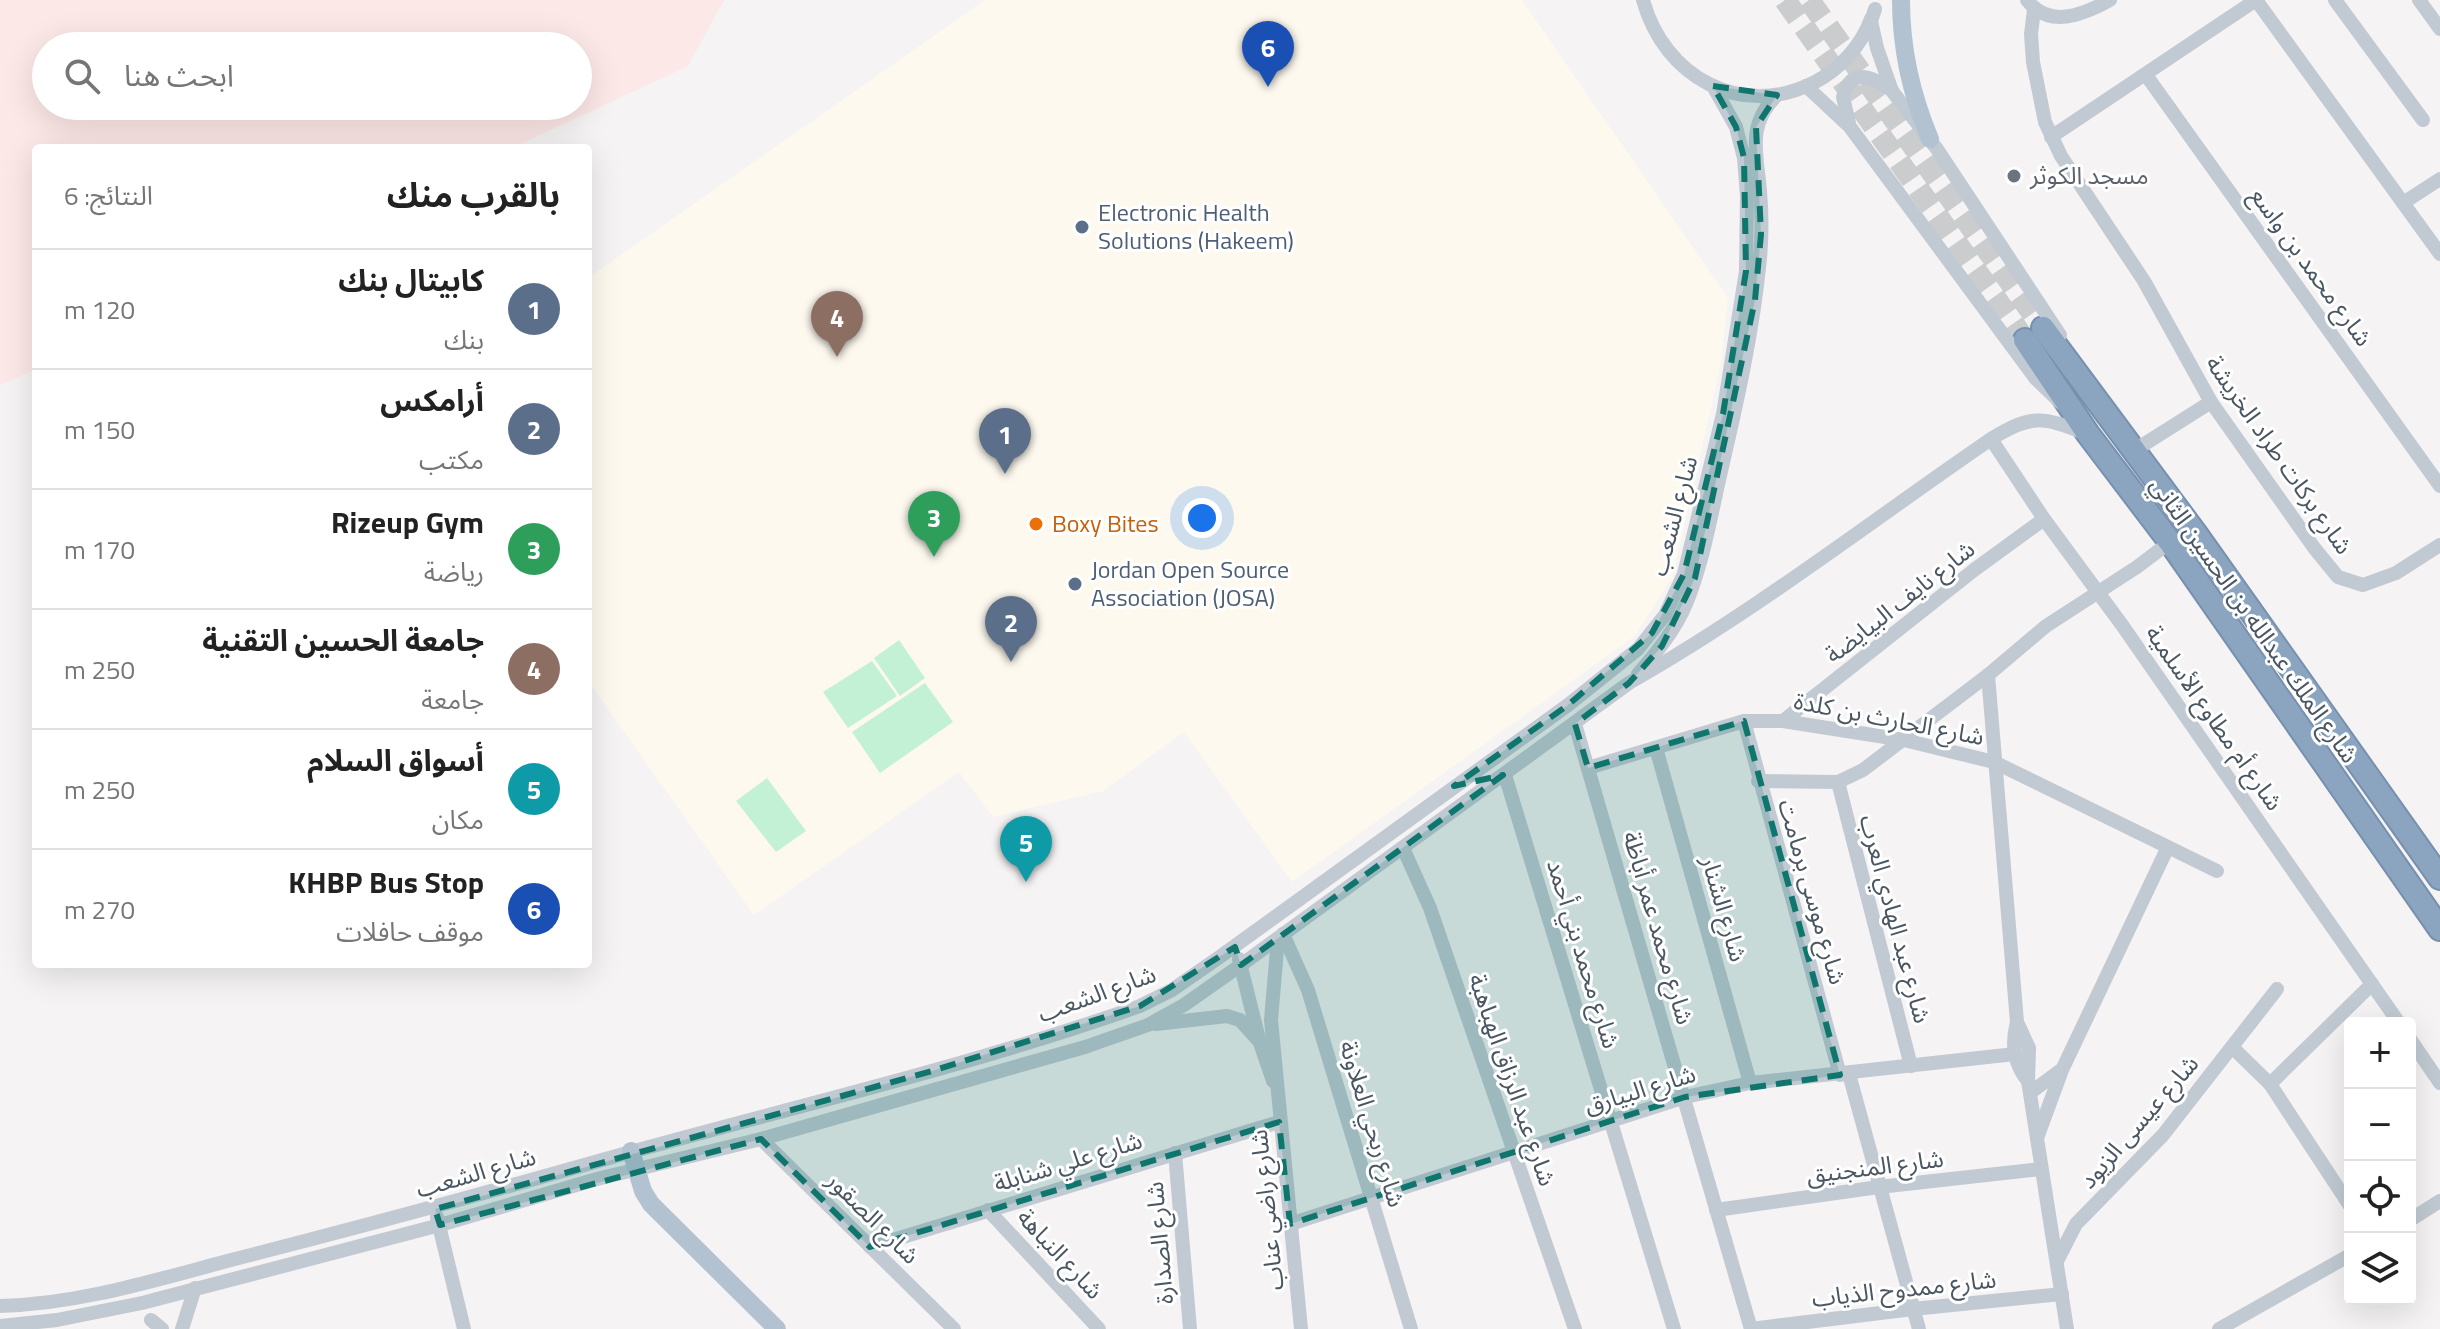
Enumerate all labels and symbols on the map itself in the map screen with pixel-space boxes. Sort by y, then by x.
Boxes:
pin: 6 [1242,21,1294,87]
place label: مسجد الكوثر [2029,157,2149,193]
marker: مسجد الكوثر [2005,167,2023,185]
street label: شارع محمد بن واسع [2242,179,2382,353]
place label: Electronic Health Solutions (Hakeem) [1098,194,1294,258]
marker: Electronic Health Solutions (Hakeem) [1073,218,1091,236]
pin: 4 [811,291,863,357]
street label: شارع بركات طراد الخريشة [2197,347,2362,561]
pin: 1 [979,408,1031,474]
street label: شارع الشعب [1640,452,1706,580]
street label: شارع الملك عبدالله بن الحسين الثاني [2141,469,2368,771]
pin: 3 [908,491,960,557]
your location [1182,498,1222,538]
place label: Boxy Bites [1052,505,1159,541]
marker: Boxy Bites [1027,515,1045,533]
street label: شارع نايف البيايضة [1817,531,1982,671]
place label: Jordan Open Source Association (JOSA) [1091,551,1289,615]
marker: Jordan Open Source Association (JOSA) [1066,575,1084,593]
pin: 2 [985,596,1037,662]
street label: شارع أم مطاوع الأسلمية [2136,617,2293,818]
street label: شارع الحارث بن كلدة [1791,682,1987,754]
street label: شارع موسى برمامت [1769,795,1857,989]
street label: شارع عبد الهادي العرب [1849,811,1941,1027]
pin: 5 [1000,816,1052,882]
street label: شارع محمد عمر أباظة [1614,827,1704,1029]
street label: شارع الشنار [1692,851,1757,966]
street label: شارع محمد بني أحمد [1537,855,1630,1053]
street label: شارع الشعب [1033,955,1161,1031]
street label: شارع عبد الرزاق الهباهبة [1460,969,1566,1191]
street label: شارع ربحي العلاونة [1329,1036,1415,1212]
street label: شارع عيسى الزيود [2070,1046,2207,1196]
street label: شارع البيارق [1580,1055,1700,1123]
street label: شارع علي شنابلة [989,1121,1147,1202]
street label: شارع راضي عناب [1240,1128,1294,1292]
street label: شارع الشعب [412,1138,540,1206]
street label: شارع المنجنيق [1804,1140,1946,1192]
street label: شارع الصقور [818,1162,928,1272]
street label: شارع الصدارة [1136,1180,1182,1306]
street label: شارع النباهة [1009,1200,1112,1307]
street label: شارع ممدوح الذياب [1810,1260,1998,1316]

